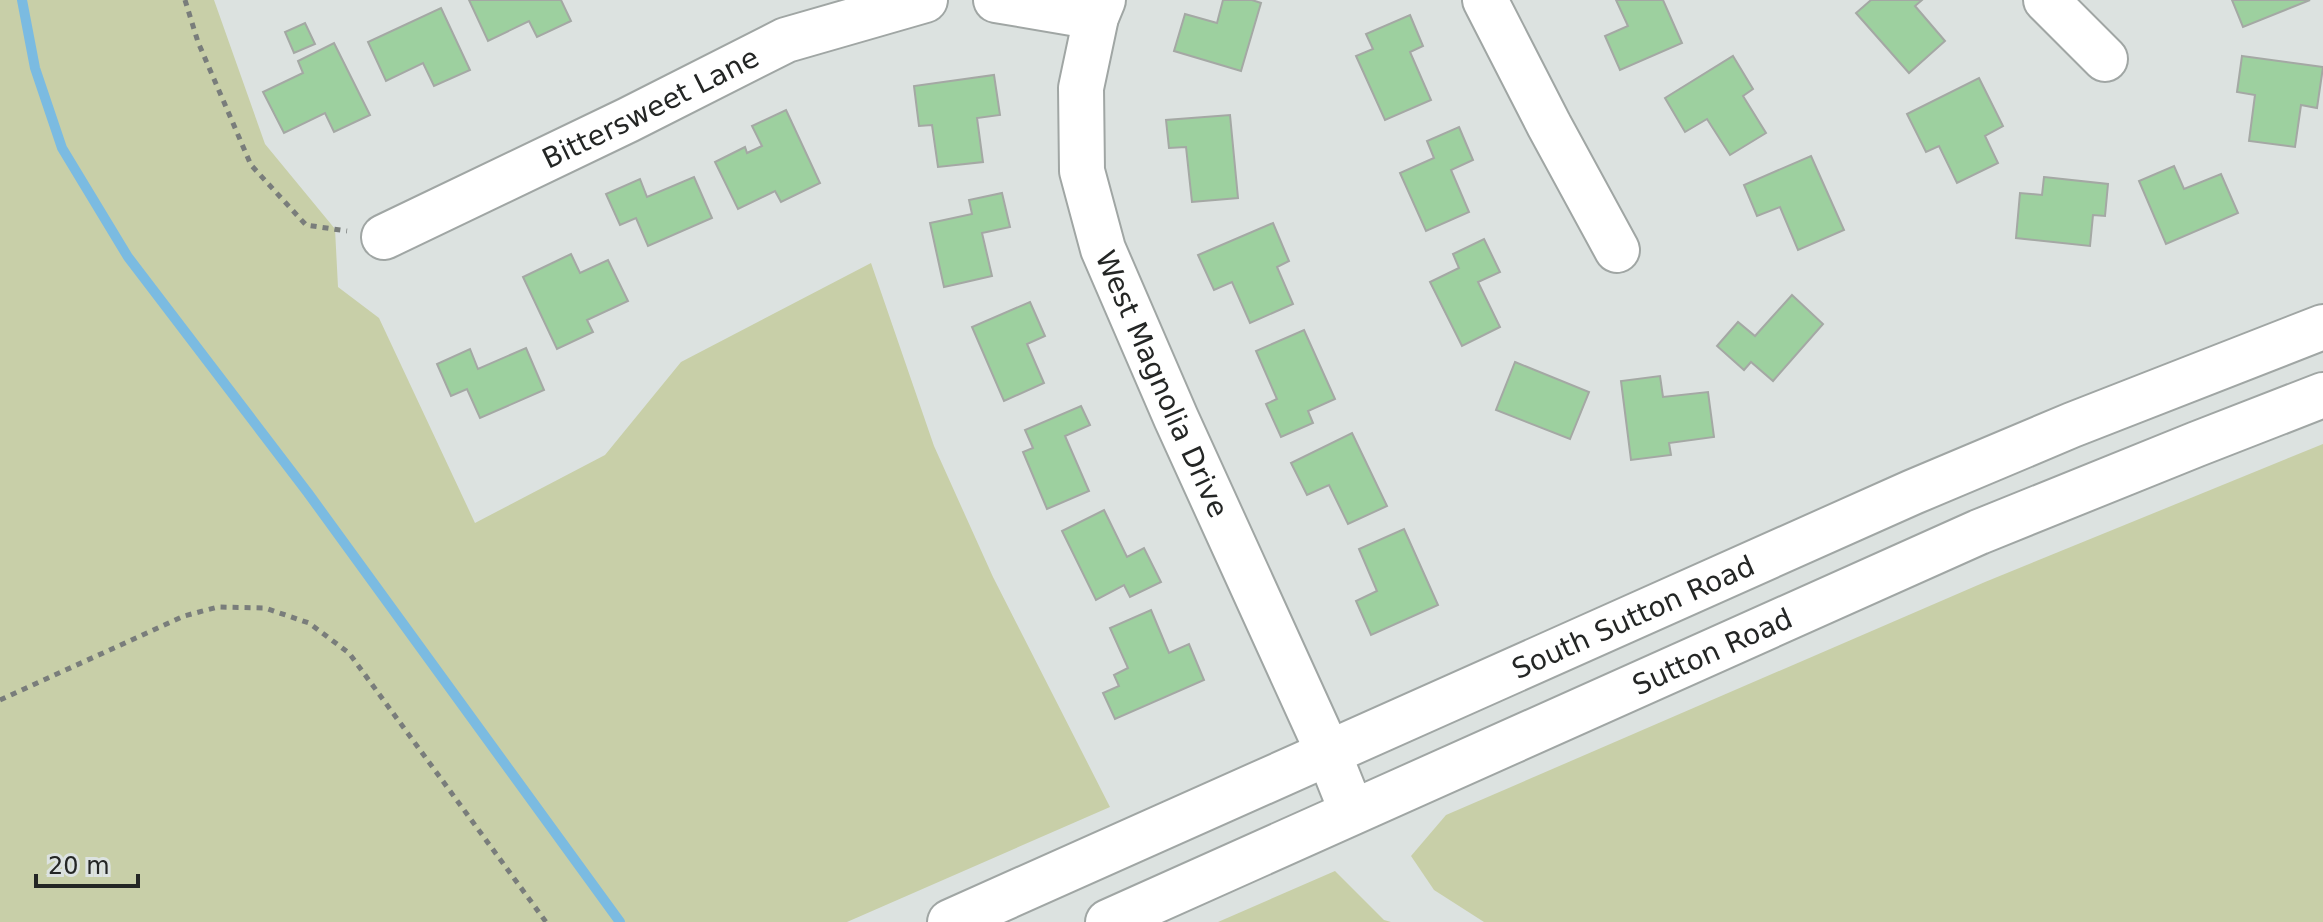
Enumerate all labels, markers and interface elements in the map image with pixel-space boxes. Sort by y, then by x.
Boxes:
street label: Bittersweet Lane [537,40,764,175]
street label: West Magnolia Drive [1089,245,1235,522]
street label: South Sutton Road [1507,547,1759,685]
street label: Sutton Road [1627,601,1797,701]
scale bar [36,838,138,888]
text: 20 m [48,852,110,880]

